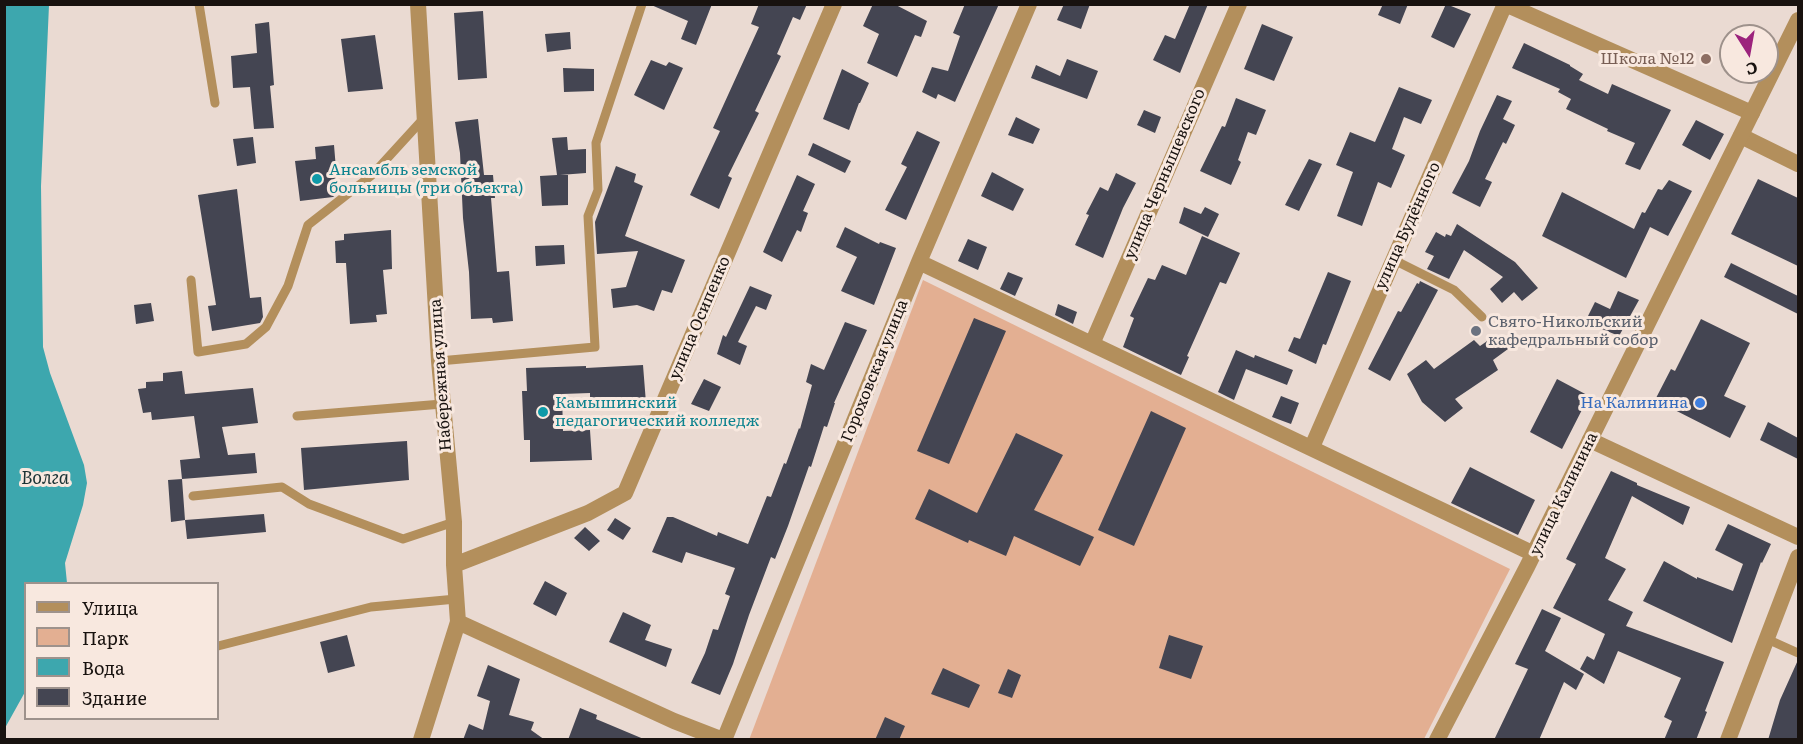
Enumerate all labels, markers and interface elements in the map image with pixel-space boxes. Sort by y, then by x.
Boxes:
north arrow [1719,24,1779,84]
place label: Школа №12 [1600,49,1694,69]
marker: Школа №12 [1699,52,1713,66]
text: С [1744,57,1760,83]
street label: улица Чернышевского [1120,86,1210,262]
street label: улица Будённого [1371,159,1445,293]
place label: Ансамбль земской больницы (три объекта) [329,160,524,198]
marker: Ансамбль земской больницы (три объекта) [310,172,324,186]
street label: улица Осипенко [665,253,735,383]
street label: Гороховская улица [838,297,912,445]
street label: Набережная улица [426,298,456,452]
place label: Свято-Никольский кафедральный собор [1488,312,1658,350]
marker: Свято-Никольский кафедральный собор [1469,324,1483,338]
place label: Камышинский педагогический колледж [555,393,759,431]
place label: На Калинина [1580,393,1688,413]
marker: На Калинина [1693,396,1707,410]
marker: Камышинский педагогический колледж [536,405,550,419]
street label: улица Калинина [1526,429,1602,559]
water label: Волга [21,468,69,490]
legend [24,582,219,720]
text: Улица [82,594,138,621]
text: Парк [82,624,129,651]
text: Вода [82,654,125,681]
text: Здание [82,684,147,711]

